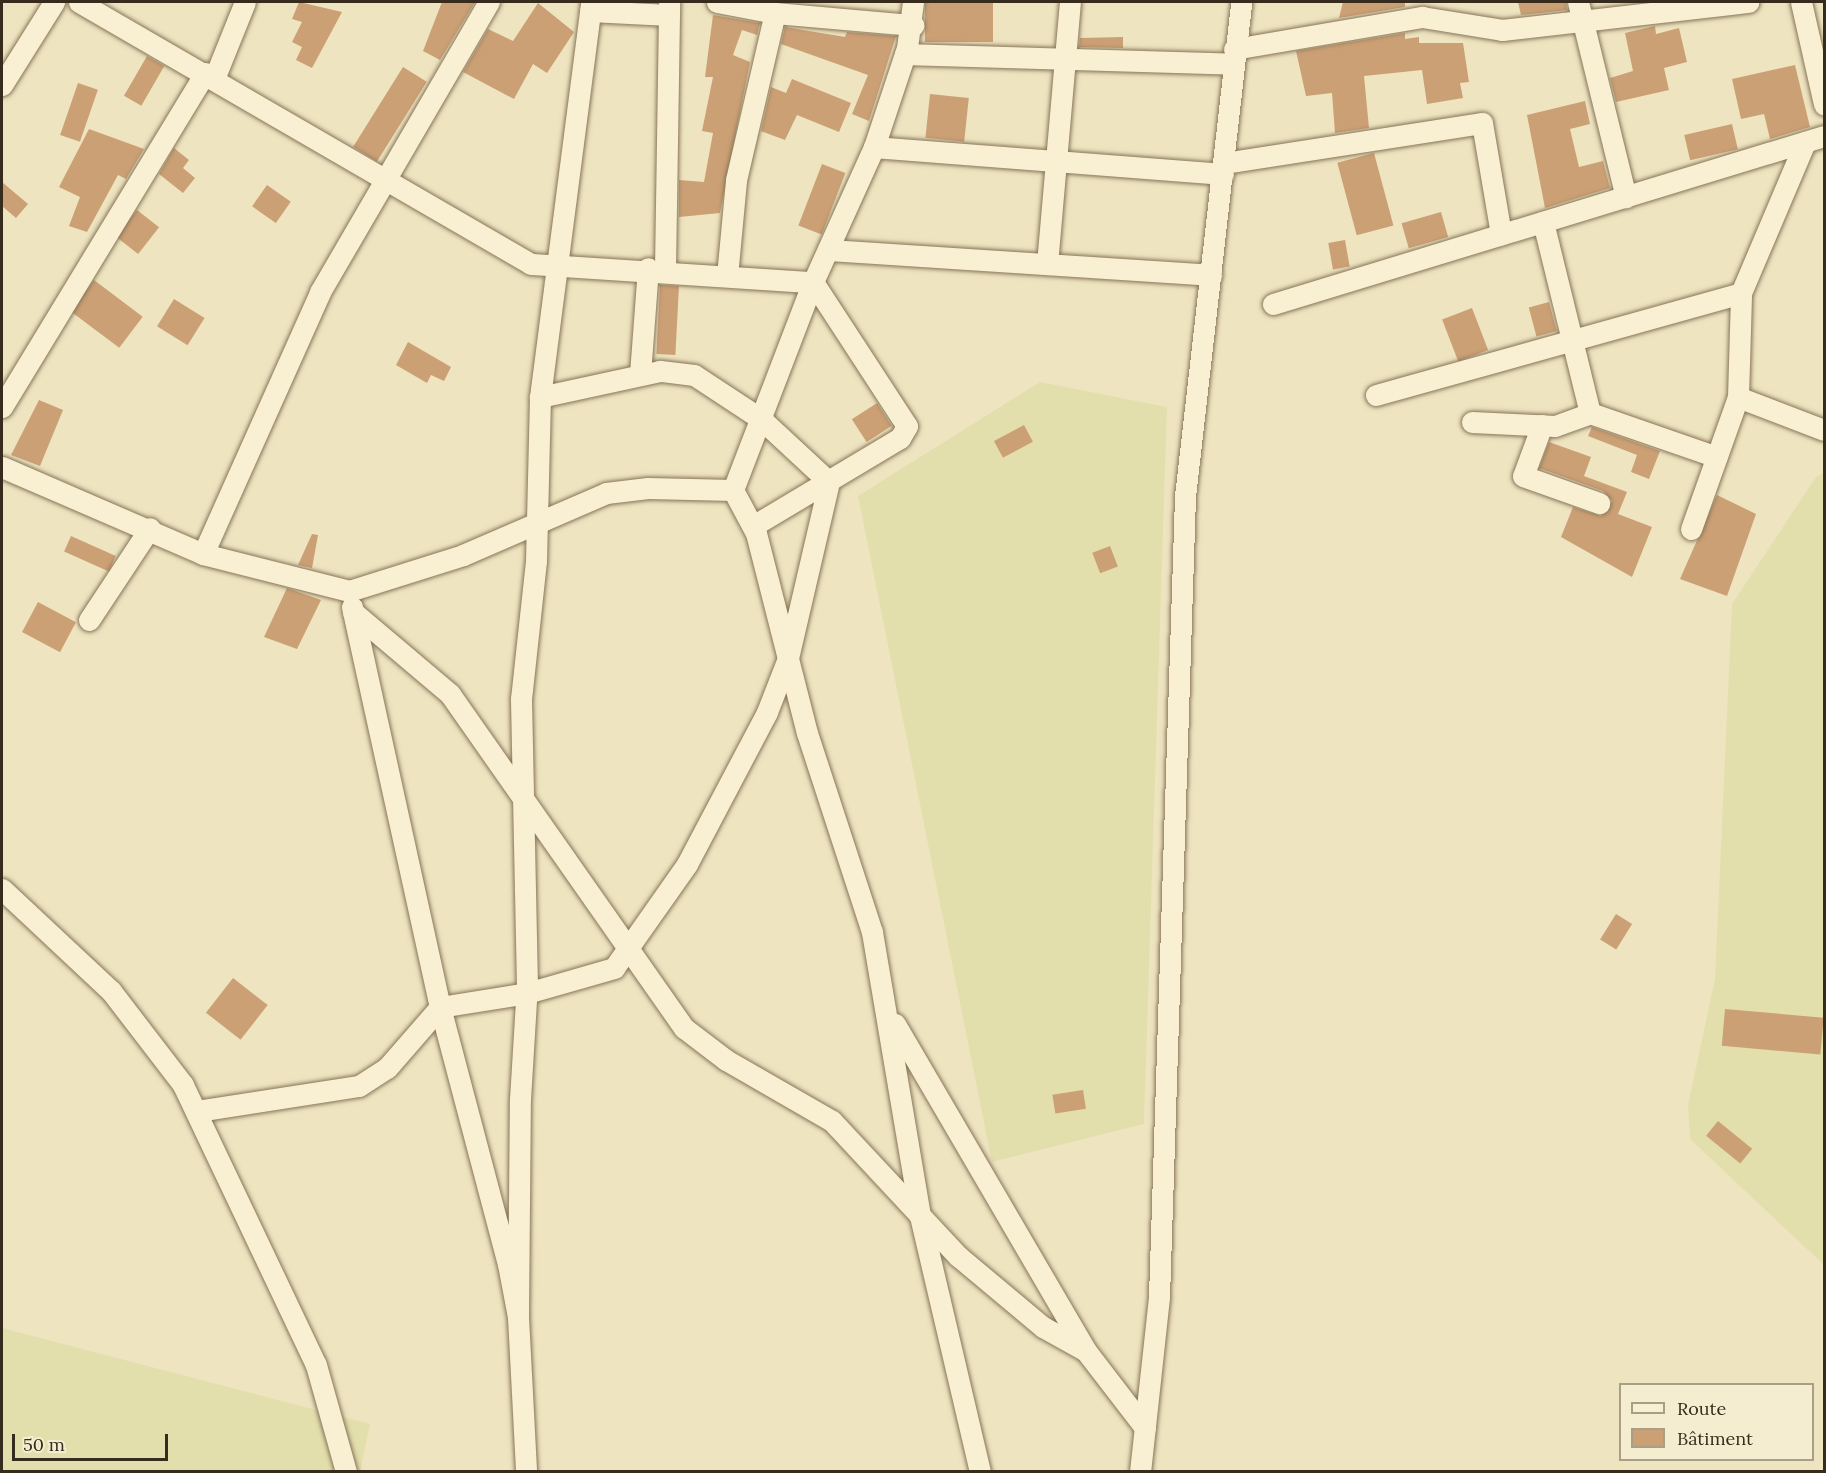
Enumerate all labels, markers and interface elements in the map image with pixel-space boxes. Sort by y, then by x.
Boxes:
legend [1619,1383,1814,1461]
text: Route [1677,1397,1726,1420]
scale bar [15,1422,171,1460]
text: Bâtiment [1677,1427,1753,1450]
text: 50 m [23,1433,65,1456]

